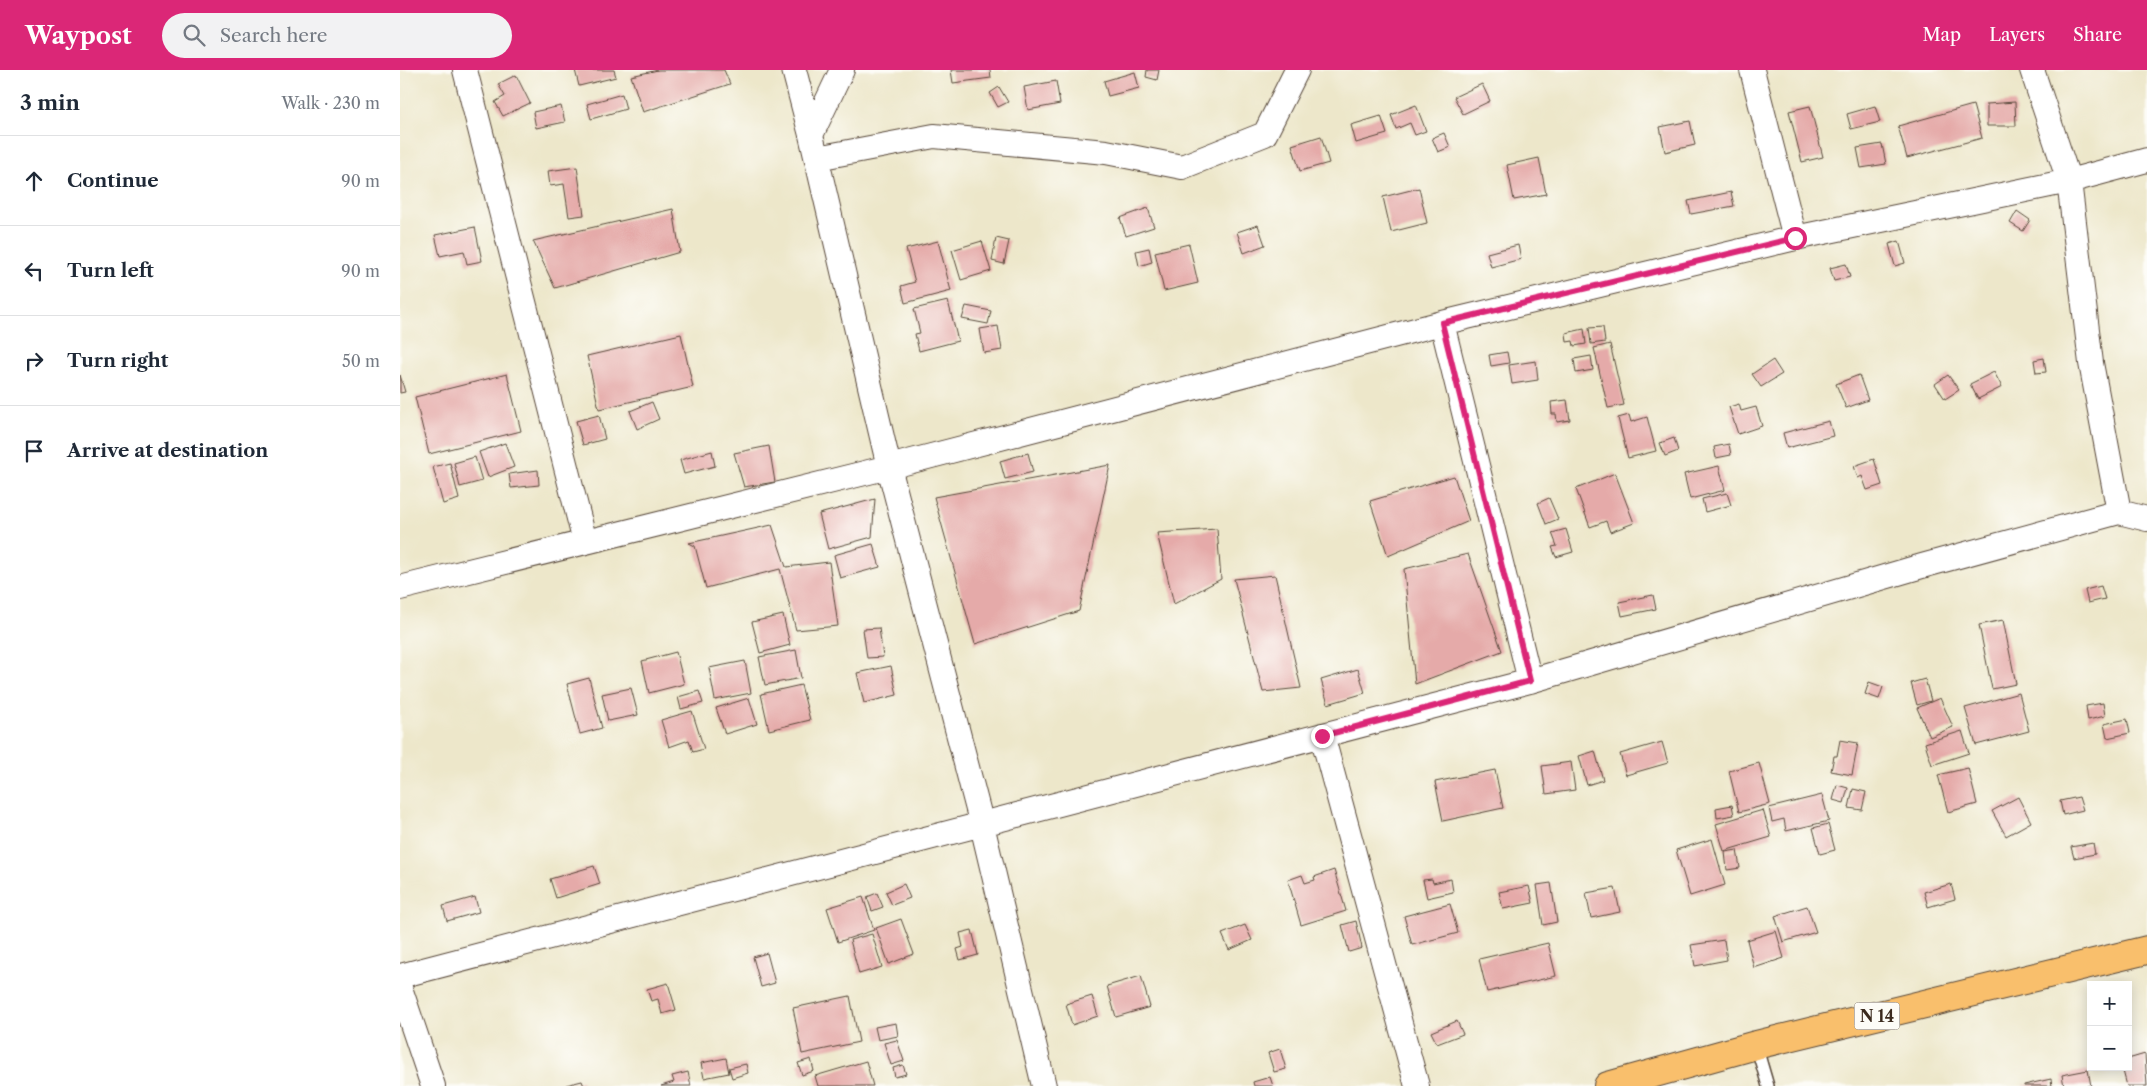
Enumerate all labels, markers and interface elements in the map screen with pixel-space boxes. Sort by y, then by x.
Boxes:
search box [162,13,512,58]
text: Waypost [25,21,132,50]
icon: search [180,21,208,49]
text: Search here [220,24,327,47]
text: Map [1923,24,1961,46]
text: Layers [1989,24,2045,46]
text: Share [2073,24,2122,46]
text: 3 min [20,90,80,115]
text: Walk · 230 m [281,93,380,113]
icon: ahead [20,167,48,195]
text: Continue [67,169,159,192]
text: 90 m [341,171,380,191]
route start [1784,227,1807,250]
icon: left [20,257,48,285]
text: Turn left [67,259,154,282]
text: 90 m [341,261,380,281]
icon: right [20,347,48,375]
text: Turn right [67,349,168,372]
text: 50 m [342,351,380,371]
icon: arrive [20,437,48,465]
text: Arrive at destination [67,439,268,462]
route end [1311,725,1334,748]
map controls [2087,981,2132,1071]
button: + [2087,981,2132,1026]
road number: N 14 [1854,1002,1900,1029]
button: − [2087,1026,2132,1071]

